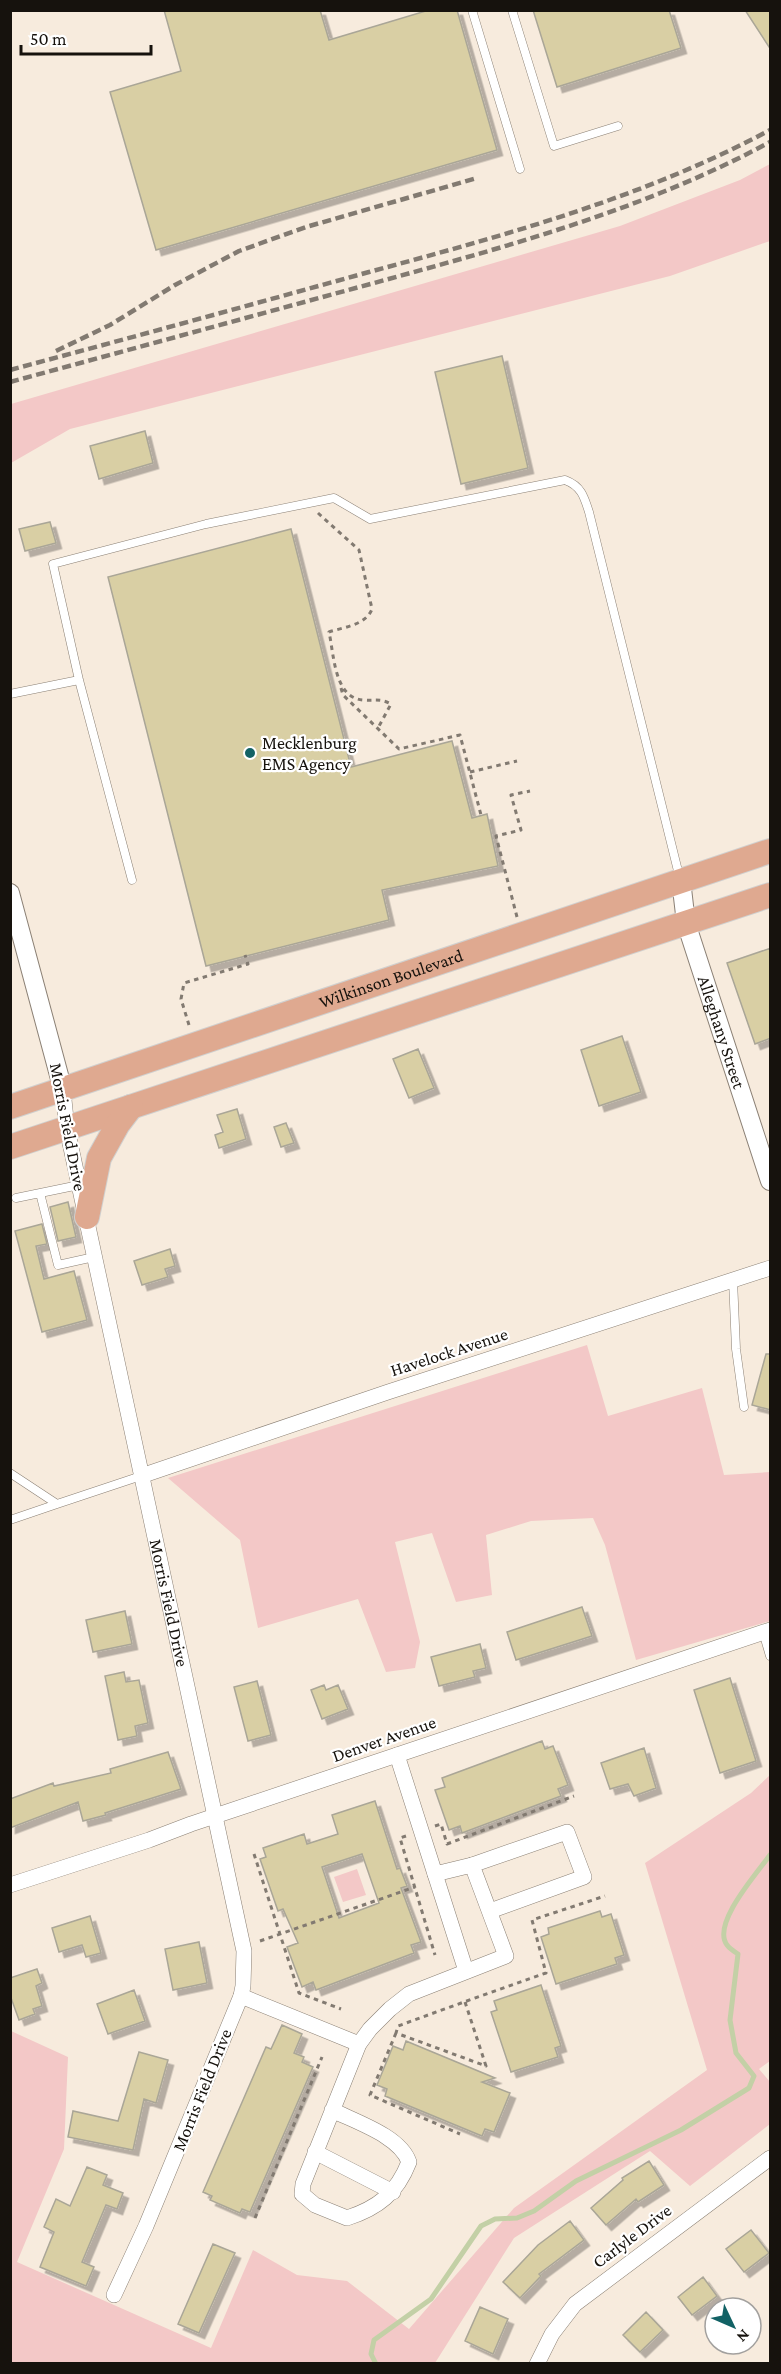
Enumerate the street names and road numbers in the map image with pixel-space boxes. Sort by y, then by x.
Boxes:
street label: Wilkinson Boulevard [316,945,466,1012]
street label: Alleghany Street [694,973,750,1092]
street label: Morris Field Drive [46,1061,90,1193]
street label: Havelock Avenue [388,1324,510,1380]
street label: Morris Field Drive [146,1537,193,1669]
street label: Denver Avenue [330,1712,439,1766]
street label: Morris Field Drive [168,2026,236,2154]
street label: Carlyle Drive [589,2200,675,2272]

